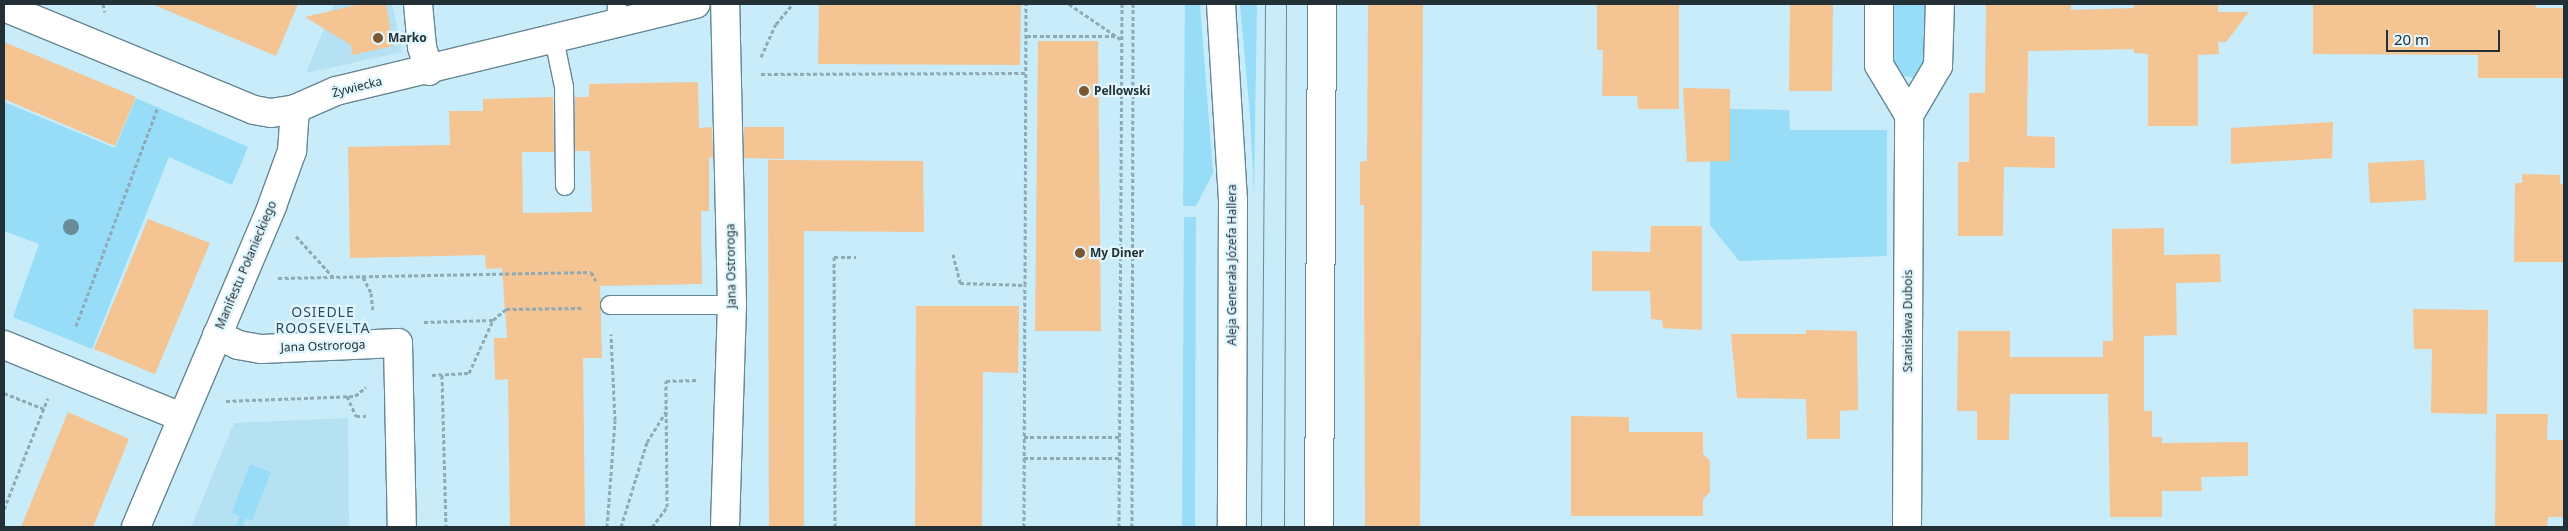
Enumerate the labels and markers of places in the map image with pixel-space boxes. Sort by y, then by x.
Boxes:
place label: Marko [388,31,427,45]
marker: Marko [372,32,384,44]
place label: Pellowski [1094,84,1150,98]
marker: Pellowski [1078,85,1090,97]
place label: My Diner [1090,246,1144,260]
marker: My Diner [1074,247,1086,259]

